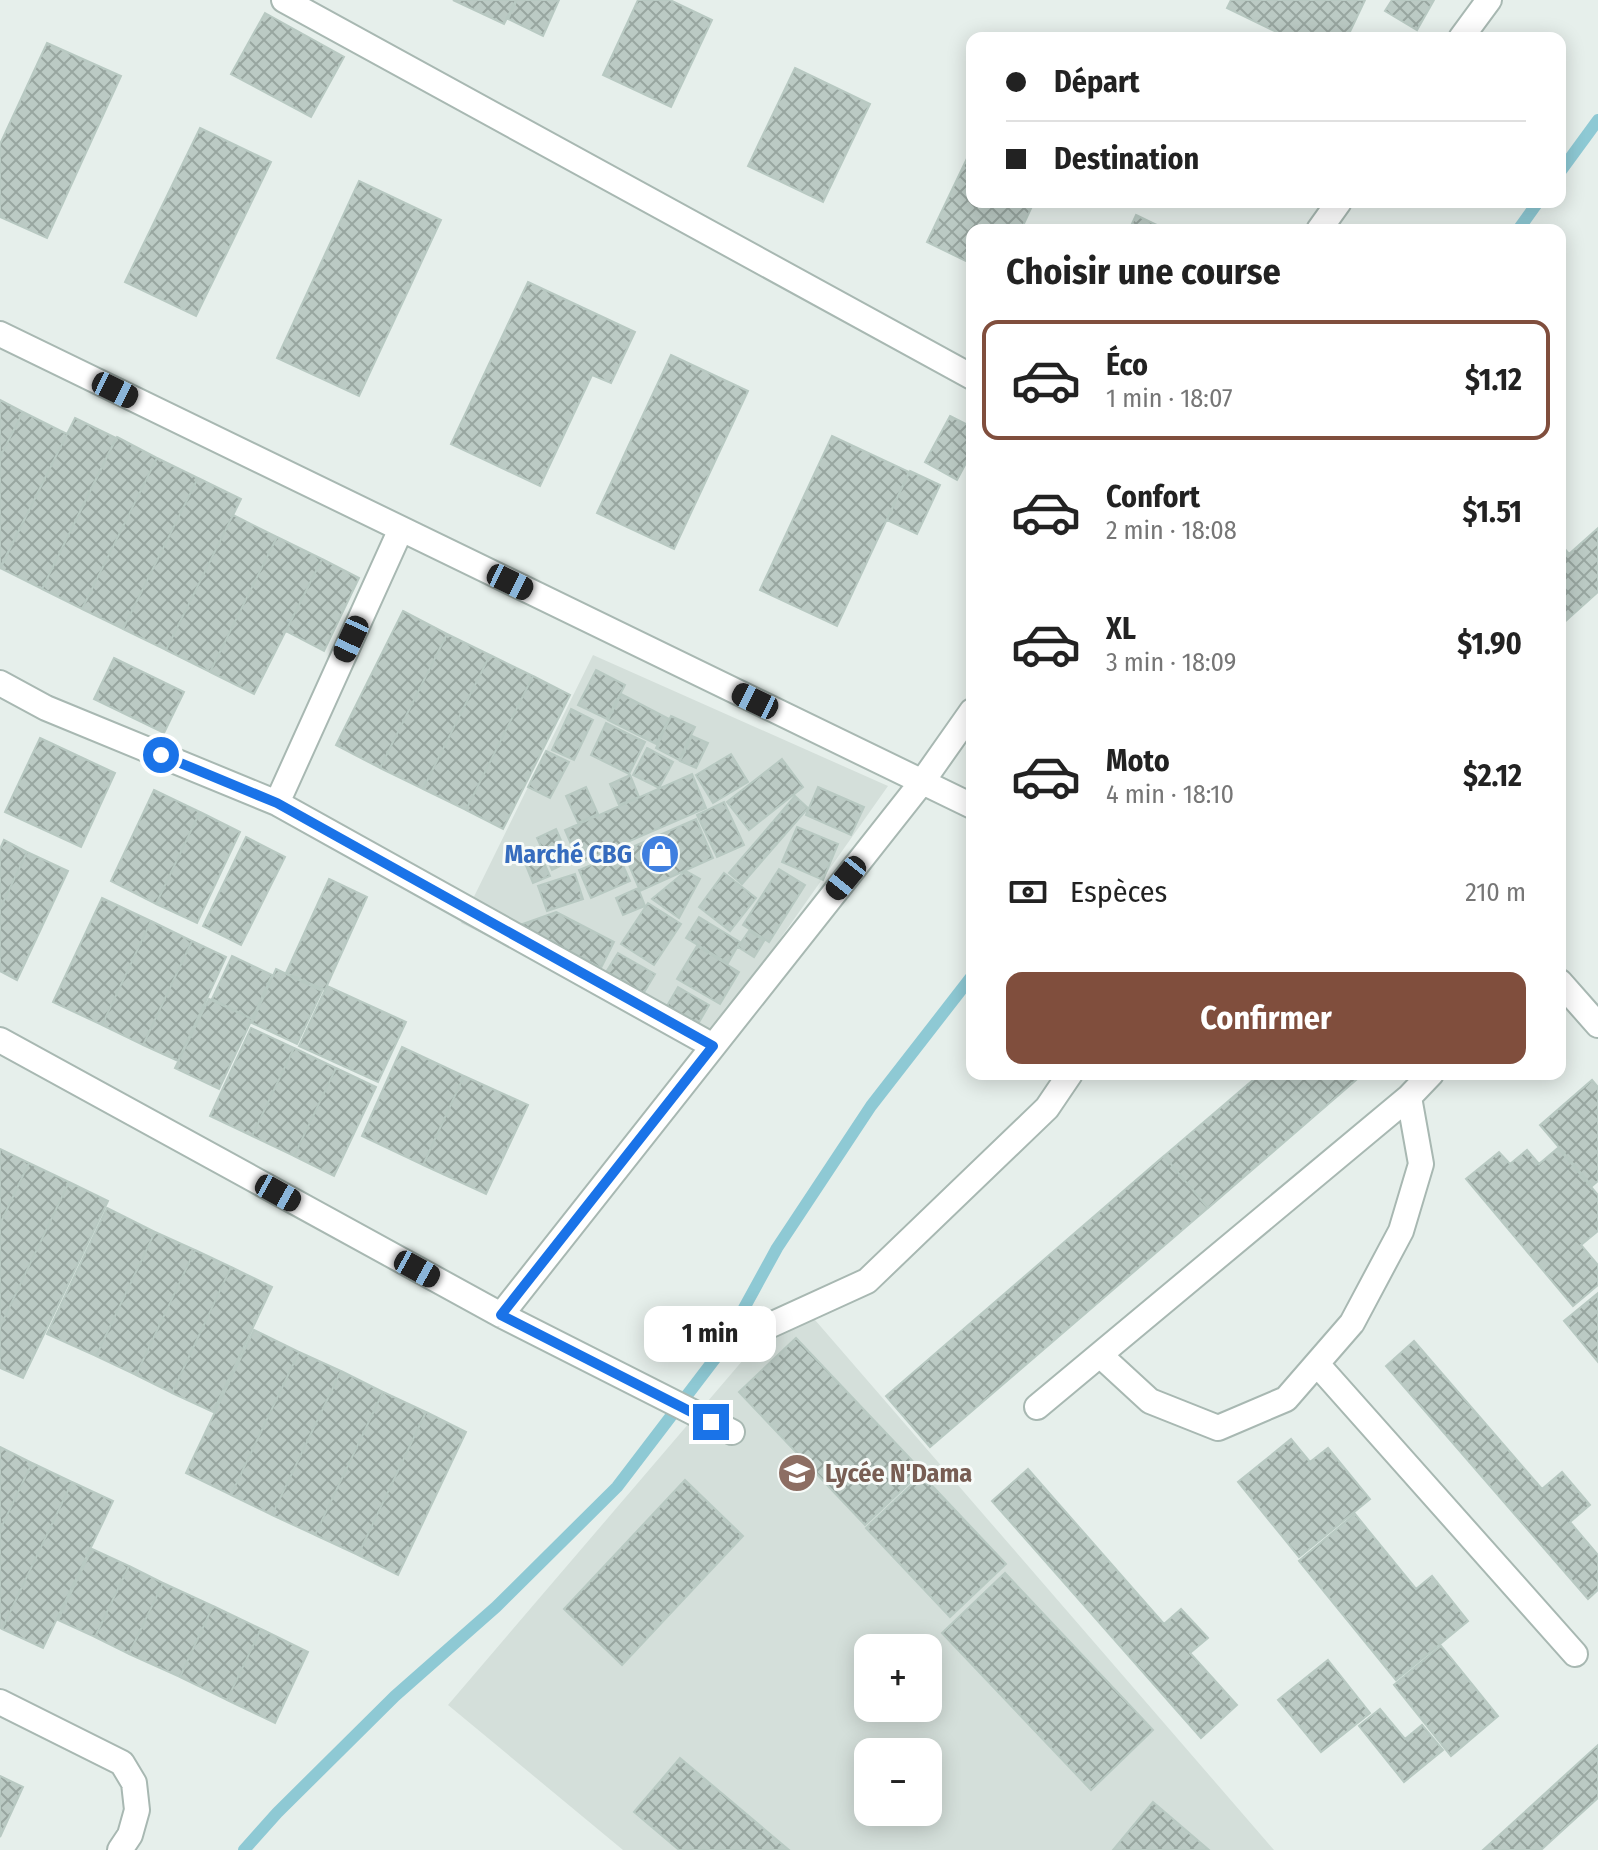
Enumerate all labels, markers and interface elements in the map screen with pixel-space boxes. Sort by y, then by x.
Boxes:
text: Départ [1054,64,1140,100]
text: Destination [1054,141,1199,177]
text: Choisir une course [1006,250,1281,294]
icon: car [1010,344,1082,416]
text: Éco [1106,347,1148,383]
text: $1.12 [1465,362,1522,398]
car [88,369,142,411]
text: 1 min · 18:07 [1106,383,1233,414]
icon: car [1010,476,1082,548]
text: Confort [1106,479,1200,515]
text: $1.51 [1462,494,1522,530]
text: 2 min · 18:08 [1106,515,1237,546]
car [483,561,537,603]
icon: car [1010,608,1082,680]
text: XL [1106,611,1136,647]
car [330,612,372,666]
text: $1.90 [1457,626,1522,662]
text: 3 min · 18:09 [1106,647,1236,678]
car [728,680,782,722]
route start [143,737,179,773]
icon: car [1010,740,1082,812]
text: Moto [1106,743,1170,779]
text: $2.12 [1463,758,1522,794]
text: 4 min · 18:10 [1106,779,1234,810]
shop icon: Marché CBG [639,833,681,875]
place label: Marché CBG [505,839,632,870]
car [822,852,870,904]
icon: cash [1006,870,1050,914]
text: Espèces [1070,874,1167,910]
text: 210 m [1465,877,1526,908]
button: Confirmer [1006,972,1526,1064]
car [251,1171,305,1215]
car [390,1247,444,1291]
callout: 1 min [645,1306,777,1362]
text: 1 min [682,1318,738,1349]
route end [693,1404,729,1440]
school or university icon: Lycée N'Dama [776,1452,818,1494]
place label: Lycée N'Dama [825,1458,972,1489]
map controls [854,1634,942,1826]
button: + [854,1634,942,1722]
button: − [854,1738,942,1826]

